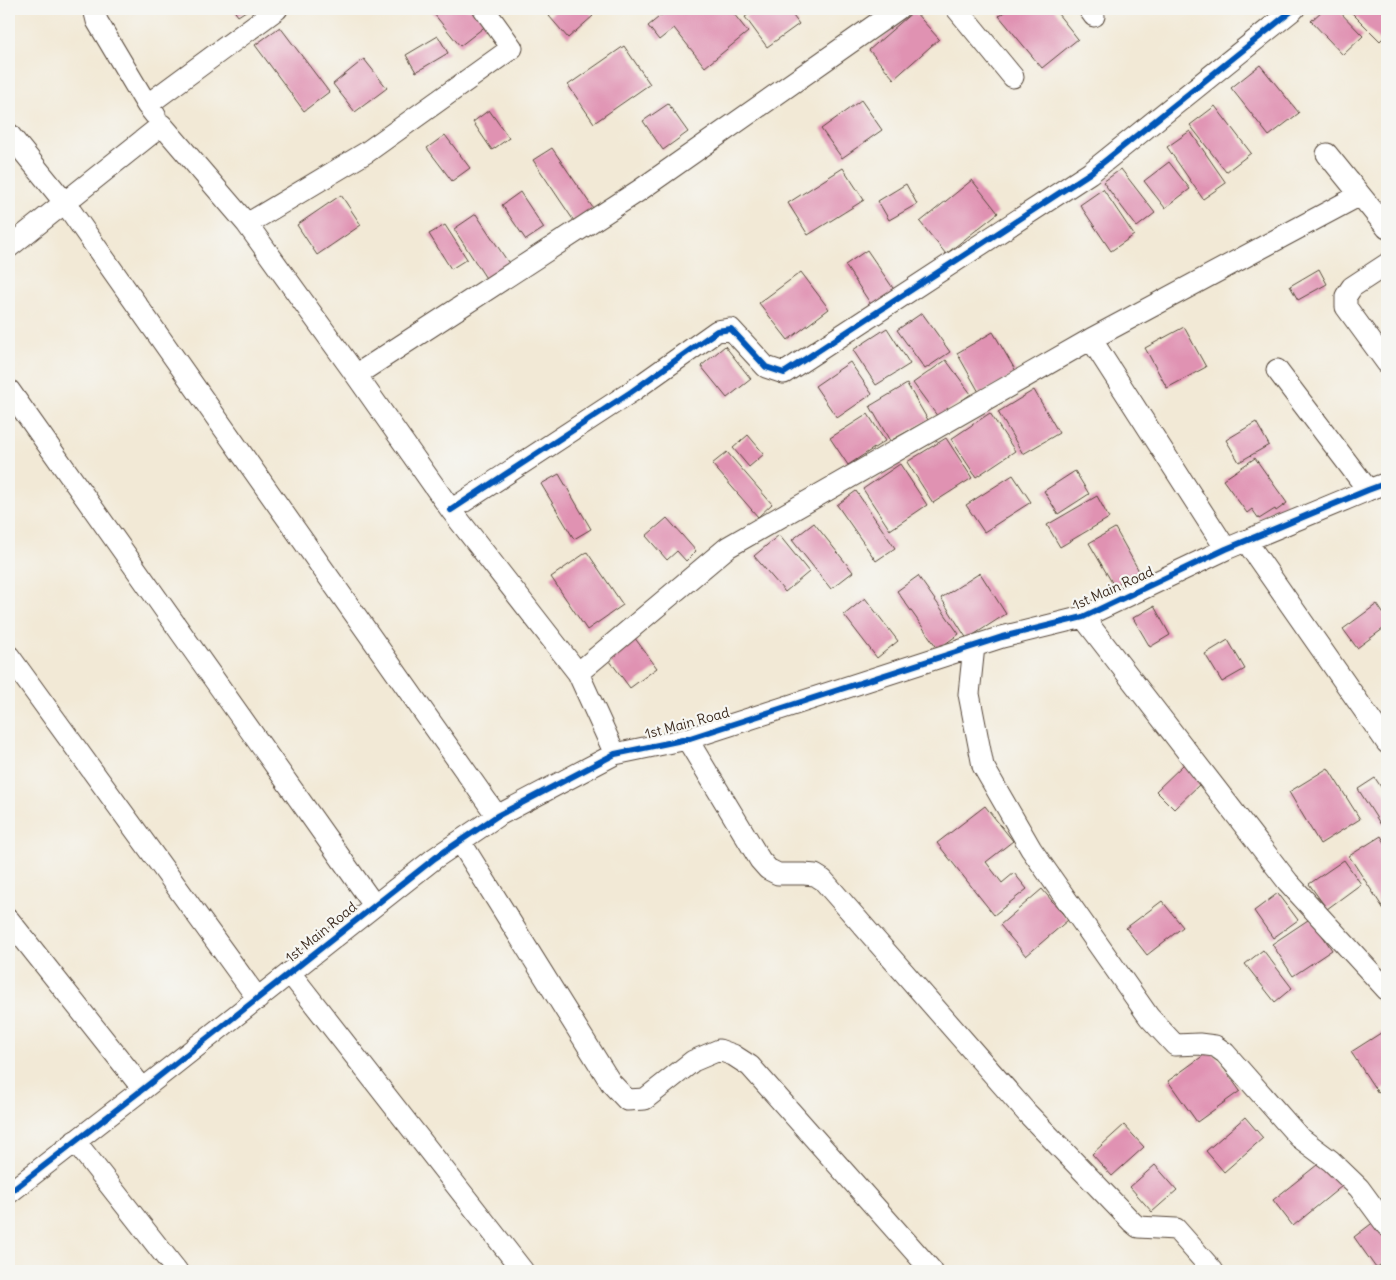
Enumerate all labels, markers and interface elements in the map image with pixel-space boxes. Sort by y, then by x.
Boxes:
street label: 1st Main Road [1070,562,1156,614]
street label: 1st Main Road [643,703,731,743]
street label: 1st Main Road [282,898,360,966]

